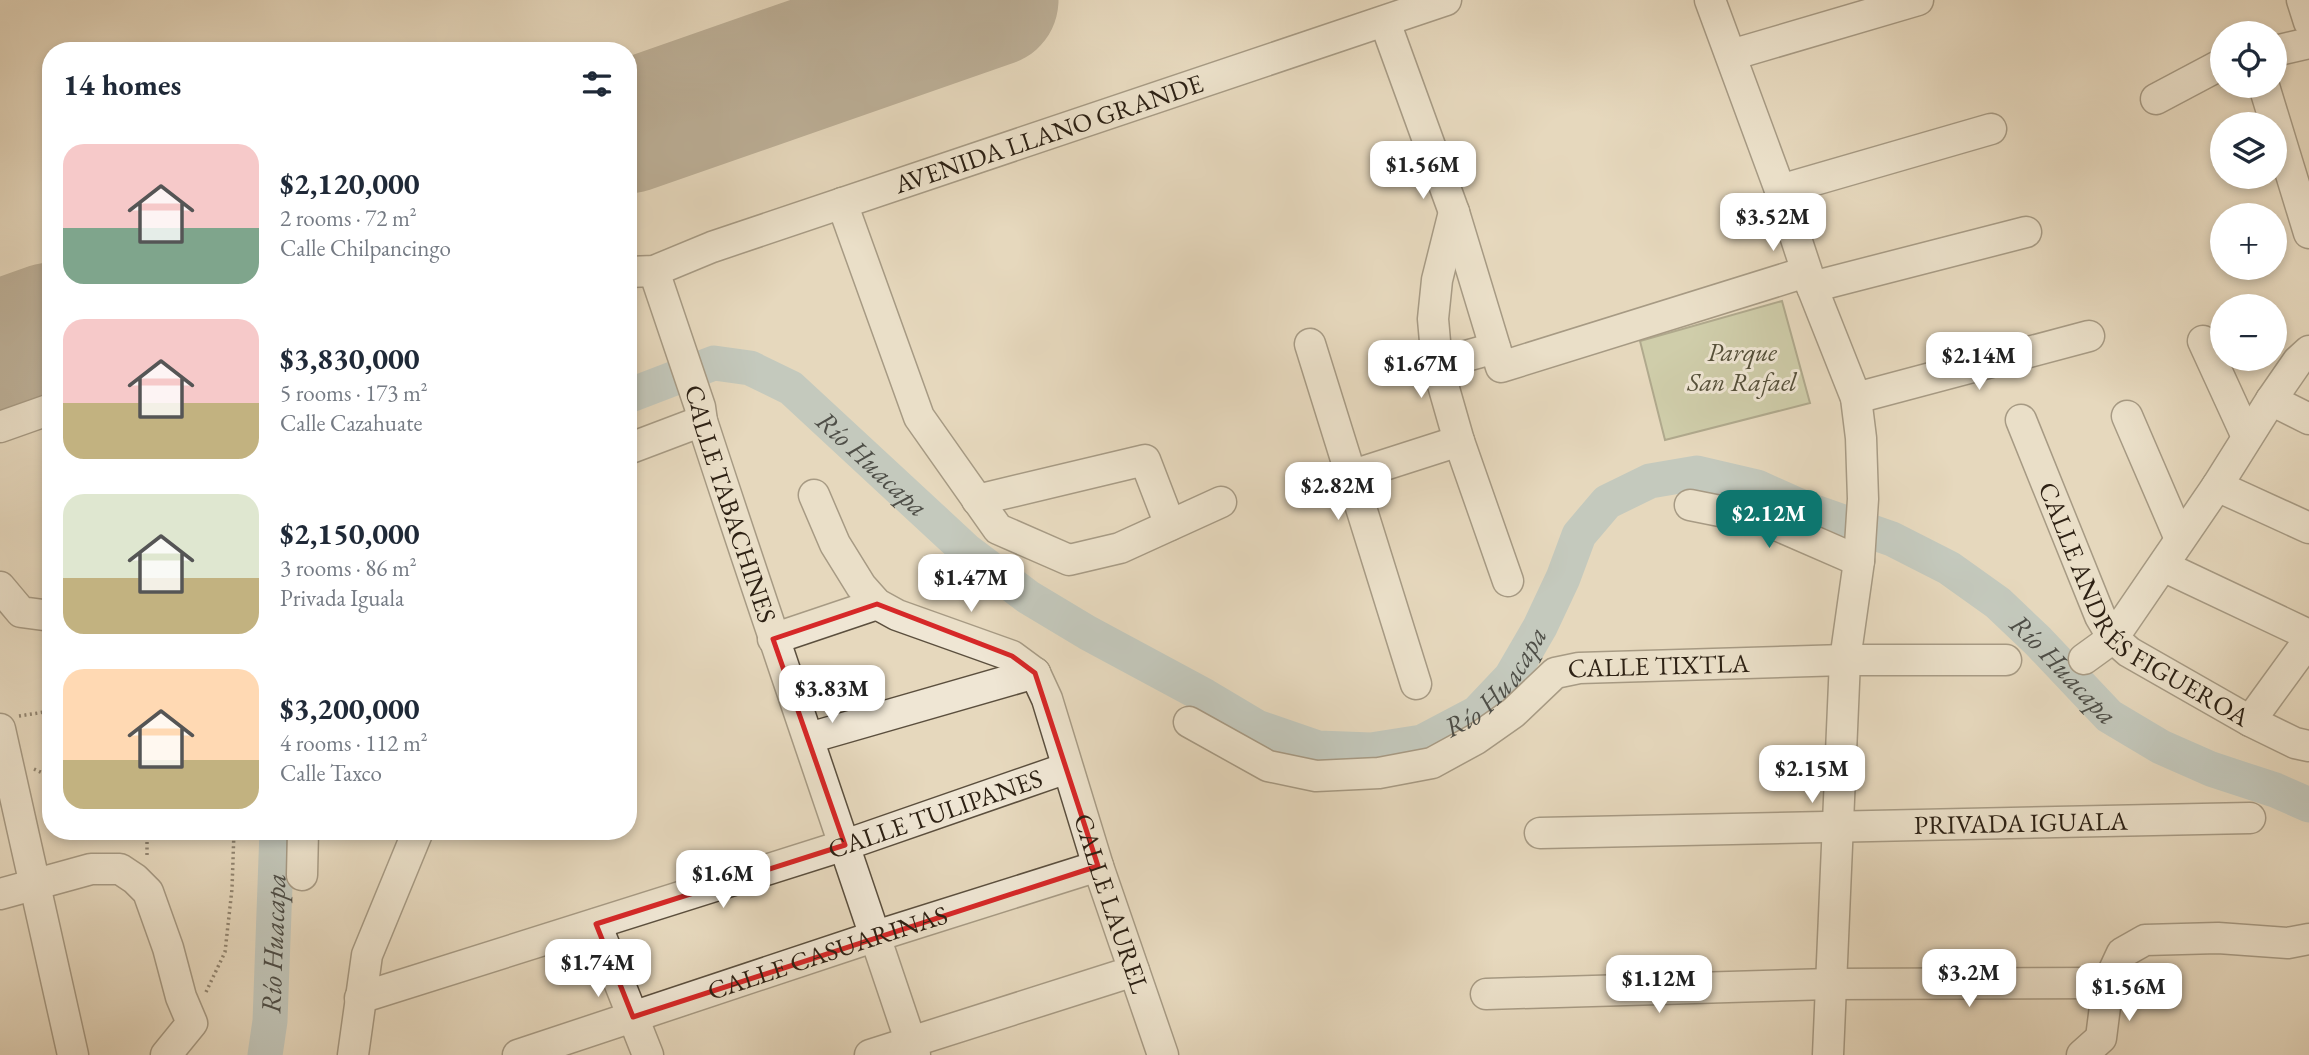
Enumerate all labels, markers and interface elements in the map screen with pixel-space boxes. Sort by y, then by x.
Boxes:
map controls [2210,21,2287,371]
button: locate [2210,21,2287,98]
text: 14 homes [63,65,181,104]
icon: filters [578,65,616,103]
street label: AVENIDA LLANO GRANDE [889,66,1208,202]
button: layers [2210,112,2287,189]
pin: $1.56M [1366,142,1480,201]
text: $1.56M [1386,149,1460,179]
text: $2,120,000 [280,164,420,203]
icon: home [119,172,203,256]
pin: $3.52M [1716,194,1830,253]
text: $3.52M [1736,201,1810,231]
text: 2 rooms · 72 m² [280,203,417,233]
button: + [2210,203,2287,280]
text: Calle Chilpancingo [280,233,451,263]
button: − [2210,294,2287,371]
pin: $2.14M [1922,332,2036,392]
park label: Parque San Rafael [1686,335,1797,399]
text: $3,830,000 [280,339,420,378]
pin: $1.67M [1364,340,1478,400]
text: $2.14M [1942,340,2016,370]
icon: home [119,347,203,431]
text: $1.67M [1384,348,1458,378]
text: 5 rooms · 173 m² [280,378,428,408]
street label: CALLE TABACHINES [677,380,785,627]
water label: Río Huacapa [809,402,936,524]
text: Calle Cazahuate [280,408,422,438]
pin: $2.82M [1281,462,1395,522]
text: $2.82M [1301,470,1375,500]
street label: CALLE ANDRÉS FIGUEROA [2031,477,2256,735]
pin: $2.12M [1712,490,1826,550]
text: $2.12M [1732,498,1806,528]
text: $2,150,000 [280,514,420,553]
icon: home [119,522,203,606]
text: 3 rooms · 86 m² [280,553,417,583]
pin: $1.47M [914,554,1028,614]
text: $1.47M [934,562,1008,592]
text: Privada Iguala [280,583,404,613]
water label: Río Huacapa [2002,606,2126,732]
water label: Río Huacapa [1437,620,1554,745]
street label: CALLE TIXTLA [1564,646,1751,687]
pin: $3.83M [775,666,889,725]
text: $3.83M [795,673,869,703]
text: $3,200,000 [280,689,420,728]
icon: home [119,697,203,781]
text: 4 rooms · 112 m² [280,728,428,758]
pin: $2.15M [1755,746,1869,805]
text: $2.15M [1775,753,1849,783]
text: Calle Taxco [280,758,382,788]
street label: CALLE TULIPANES [824,761,1047,866]
street label: PRIVADA IGUALA [1914,804,2129,842]
street label: CALLE LAUREL [1066,809,1157,998]
pin: $1.6M [674,850,772,910]
text: $1.6M [692,858,754,888]
water label: Río Huacapa [252,873,293,1014]
street label: CALLE CASUARINAS [703,898,952,1008]
pin: $1.74M [541,940,655,999]
text: $1.74M [561,947,635,977]
pin: $3.2M [1920,950,2018,1009]
pin: $1.12M [1602,956,1716,1015]
text: $3.2M [1938,957,2000,987]
text: $1.12M [1622,963,1696,993]
pin: $1.56M [2072,964,2186,1023]
text: $1.56M [2092,971,2166,1001]

